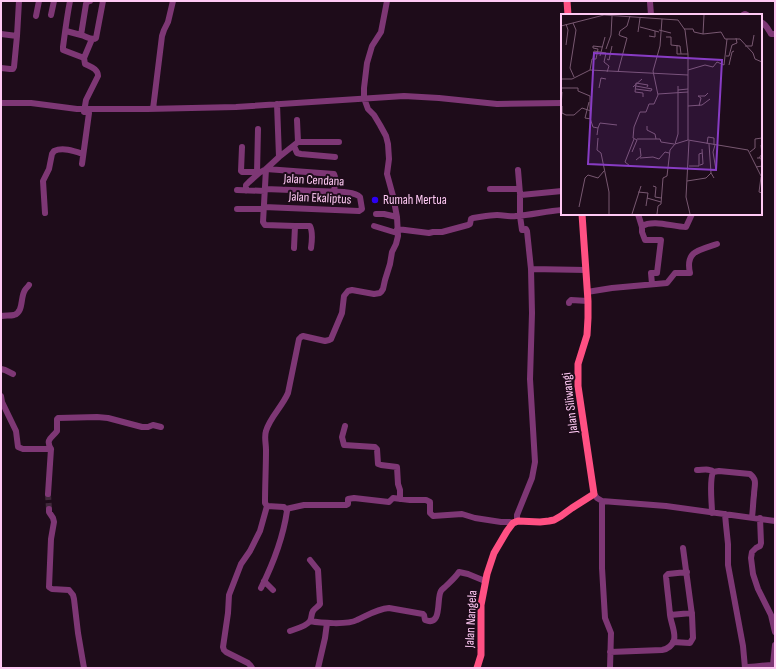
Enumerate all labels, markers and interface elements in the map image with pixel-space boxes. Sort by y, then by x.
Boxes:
inset map [561,14,762,215]
street label: Jalan Cendana [282,170,345,190]
street label: Jalan Ekaliptus [287,188,352,208]
place label: Rumah Mertua [383,192,447,208]
marker: Rumah Mertua [370,195,380,205]
street label: Jalan Siliwangi [558,372,582,435]
street label: Jalan Nangela [461,590,480,649]

